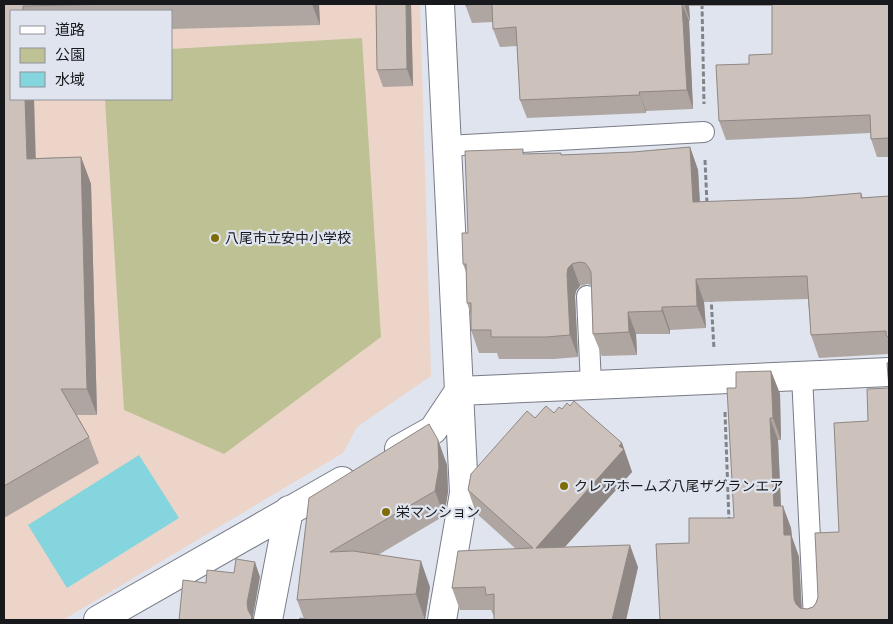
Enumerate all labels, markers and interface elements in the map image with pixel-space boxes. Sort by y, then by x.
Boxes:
legend [10,10,172,100]
text: 道路 [55,19,85,39]
text: 公園 [55,44,85,64]
text: 水域 [55,69,85,89]
place label: 八尾市立安中小学校 [225,228,351,247]
marker: 八尾市立安中小学校 [209,232,221,244]
place label: クレアホームズ八尾ザグランエア [574,476,784,495]
marker: クレアホームズ八尾ザグランエア [558,480,570,492]
place label: 栄マンション [396,502,480,521]
marker: 栄マンション [380,506,392,518]

